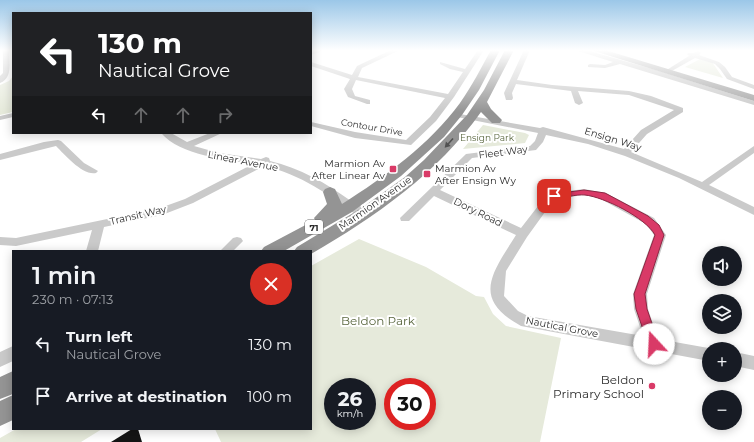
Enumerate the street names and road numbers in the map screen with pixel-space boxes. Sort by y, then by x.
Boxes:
street label: Contour Drive [340,116,404,138]
street label: Ensign Way [583,124,644,154]
street label: Fleet Way [478,142,529,161]
street label: Linear Avenue [207,148,279,174]
street label: Marmion Avenue [336,173,414,233]
street label: Dory Road [451,195,505,229]
street label: Transit Way [108,202,168,228]
road number: 71 [305,220,323,234]
street label: Nautical Grove [525,314,599,340]

